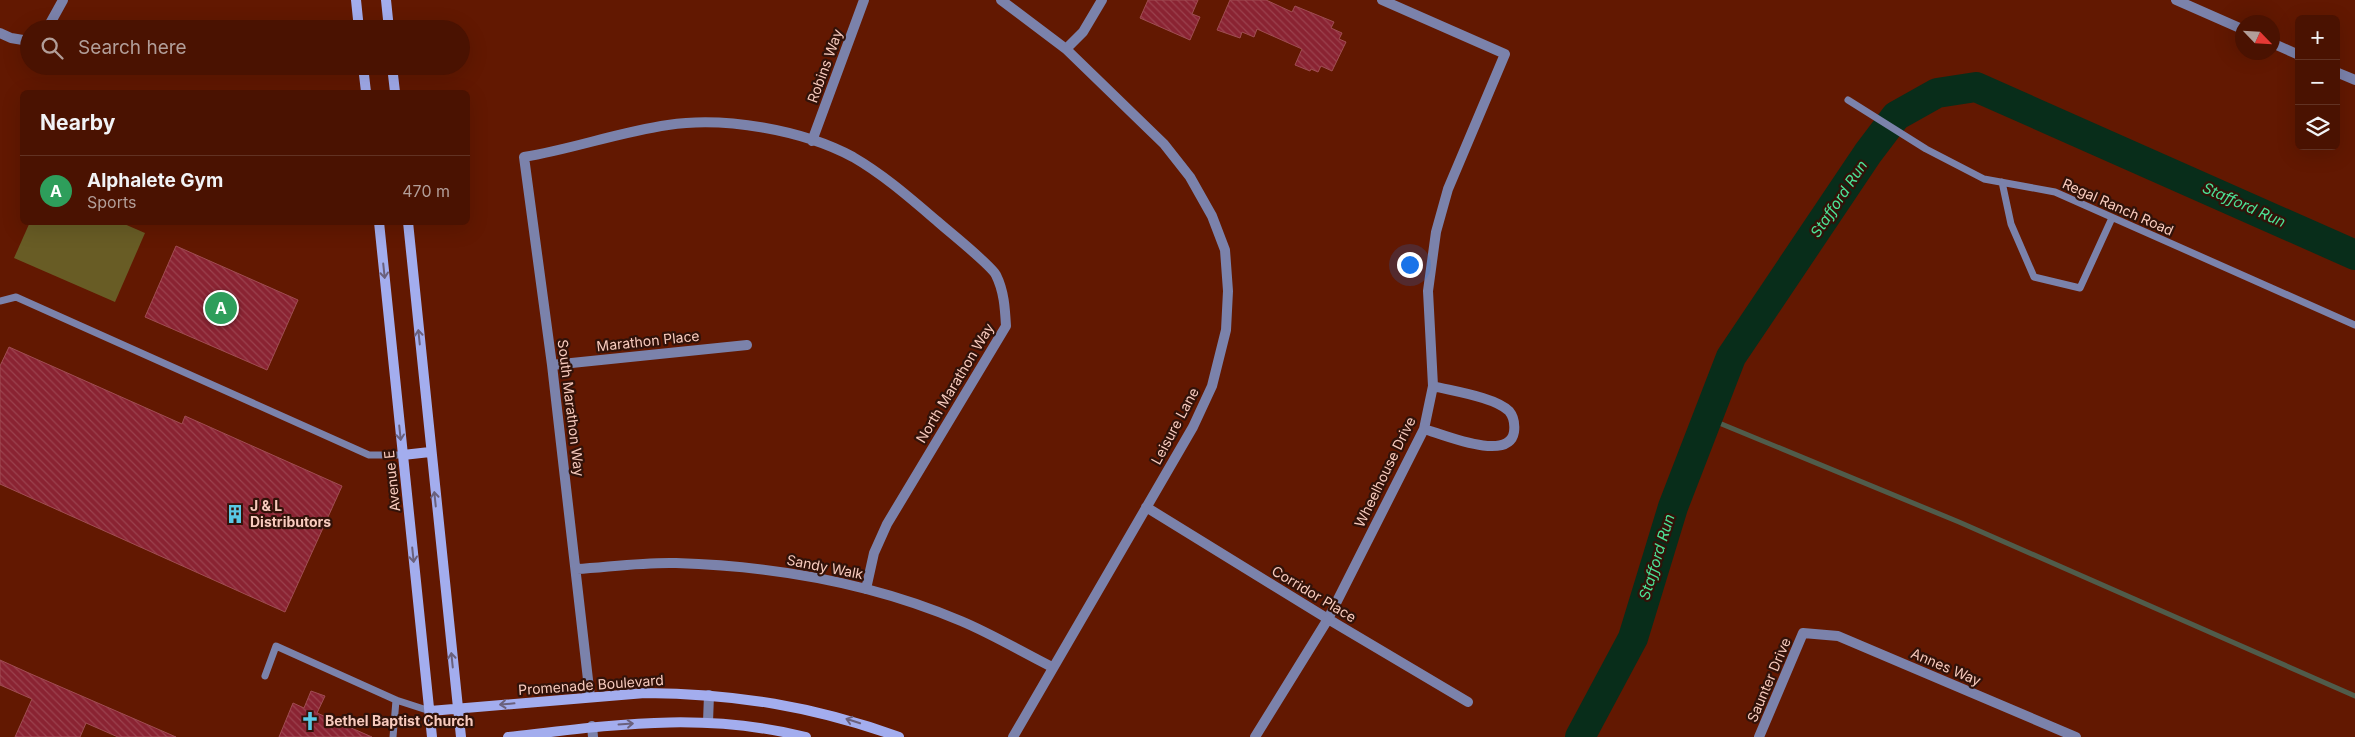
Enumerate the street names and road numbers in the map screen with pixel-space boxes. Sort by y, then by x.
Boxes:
street label: Robins Way [803,26,846,105]
street label: Regal Ranch Road [2060,174,2176,239]
street label: North Marathon Way [912,320,997,446]
street label: Marathon Place [596,327,700,354]
street label: South Marathon Way [555,338,588,478]
street label: Leisure Lane [1147,384,1202,467]
street label: Wheelhouse Drive [1350,414,1419,530]
street label: Avenue E [380,450,403,513]
street label: Sandy Walk [785,551,865,582]
street label: Corridor Place [1269,562,1360,625]
street label: Saunter Drive [1743,635,1794,725]
street label: Annes Way [1909,644,1984,689]
street label: Promenade Boulevard [518,671,664,698]

